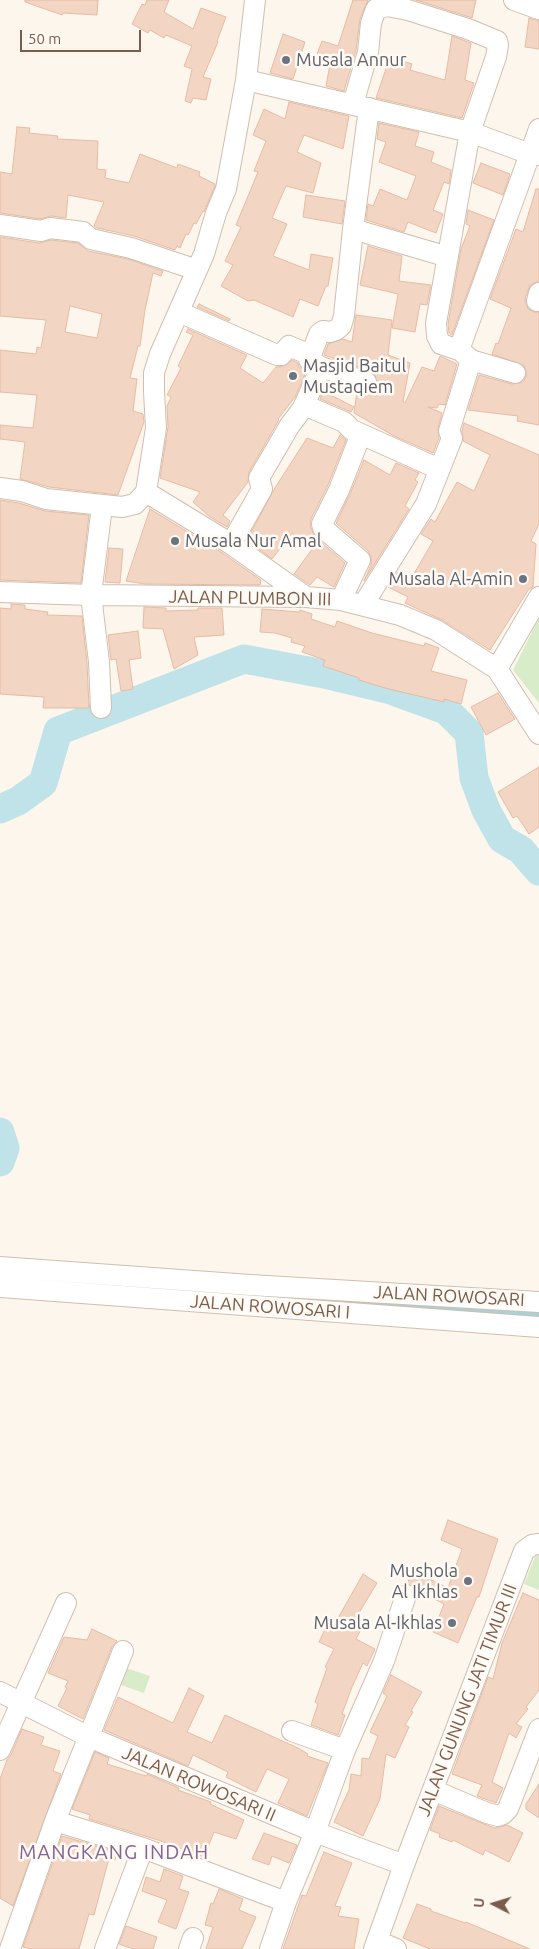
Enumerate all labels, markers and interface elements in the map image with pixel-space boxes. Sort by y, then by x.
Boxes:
scale bar [22,20,144,52]
text: 50 m [28,30,61,47]
place label: Musala Annur [296,49,406,71]
marker: Musala Annur [280,54,292,66]
place label: Masjid Baitul Mustaqiem [303,355,406,398]
marker: Masjid Baitul Mustaqiem [287,370,299,382]
place label: Musala Nur Amal [185,530,321,552]
marker: Musala Nur Amal [169,535,181,547]
place label: Musala Al-Amin [388,568,513,590]
marker: Musala Al-Amin [517,573,529,585]
street label: JALAN PLUMBON III [168,586,332,610]
street label: JALAN ROWOSARI [373,1281,525,1311]
street label: JALAN ROWOSARI I [189,1291,351,1323]
place label: Mushola Al Ikhlas [389,1560,458,1602]
marker: Mushola Al Ikhlas [462,1575,474,1587]
street label: JALAN GUNUNG JATI TIMUR III [413,1581,521,1819]
place label: Musala Al-Ikhlas [313,1612,442,1634]
marker: Musala Al-Ikhlas [446,1617,458,1629]
street label: JALAN ROWOSARI II [119,1742,279,1826]
district label: MANGKANG INDAH [17,1840,211,1864]
north arrow [469,1879,519,1929]
text: U [471,1897,487,1908]

